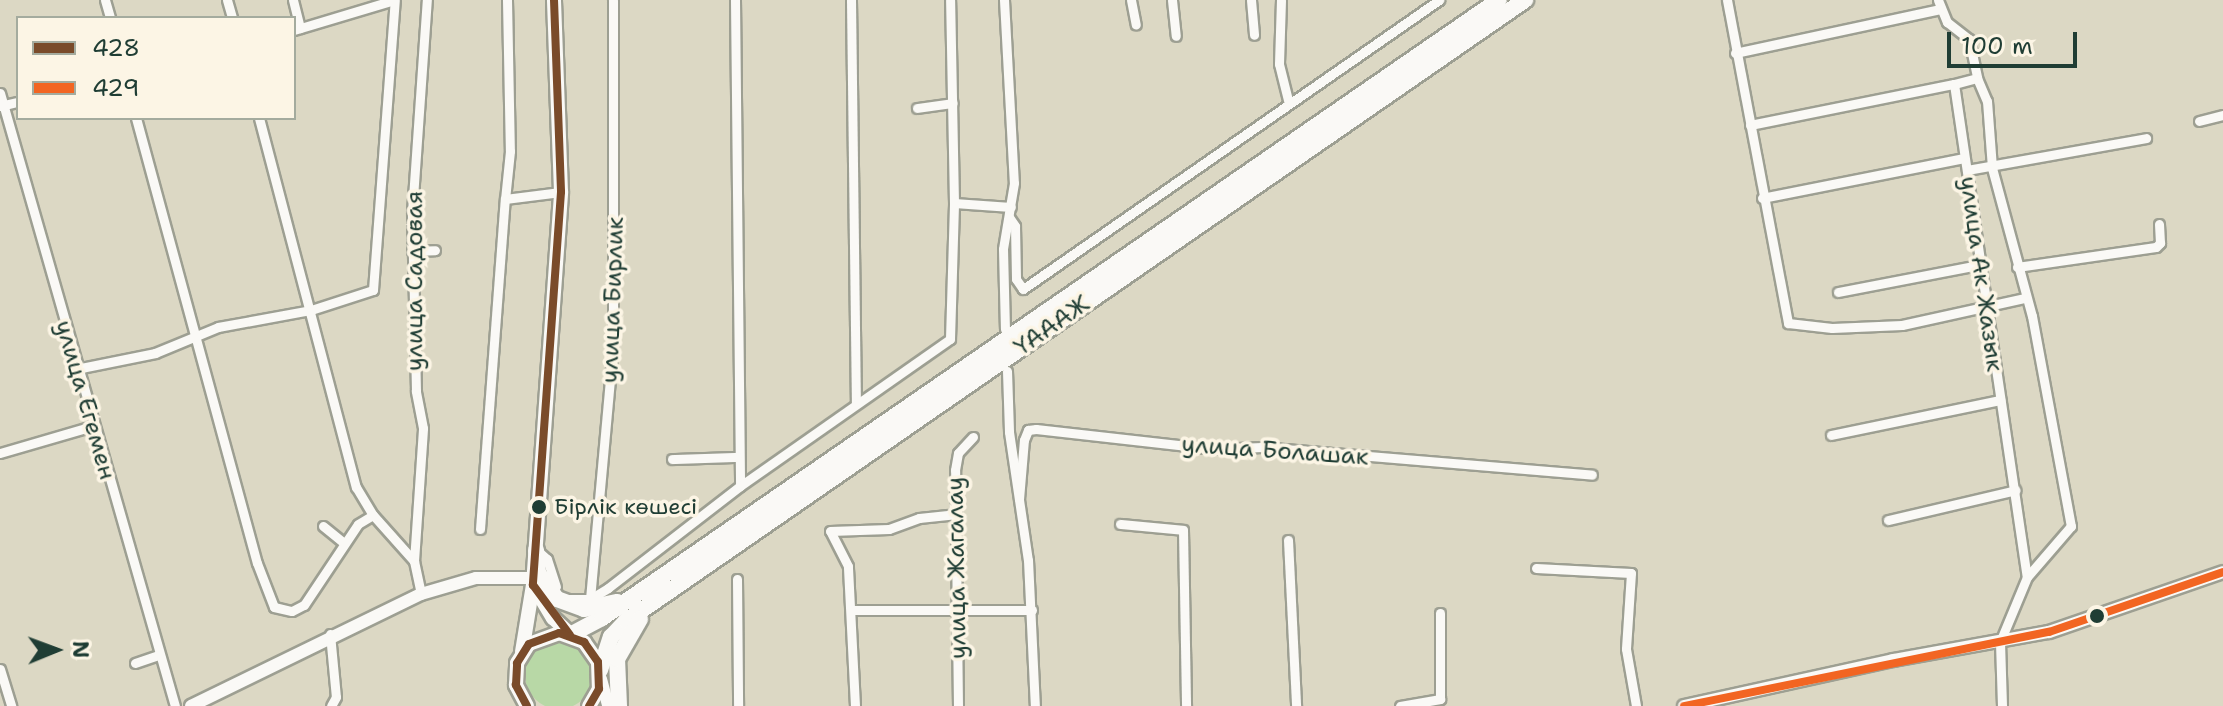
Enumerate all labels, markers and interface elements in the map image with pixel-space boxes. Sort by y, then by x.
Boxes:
legend [16,16,296,120]
scale bar [1951,16,2081,66]
text: 100 m [1961,30,2033,62]
text: 428 [92,32,140,64]
text: 429 [92,72,139,104]
street label: улица Ак Жазык [1953,174,2009,374]
street label: улица Садовая [401,191,429,371]
street label: улица Бирлик [596,216,630,384]
street label: ҮАААЖ [1009,290,1095,362]
street label: улица Егемен [49,317,121,483]
street label: улица Болашак [1180,430,1370,472]
street label: улица Жагалау [941,477,973,659]
place label: Бірлік көшесі [554,494,697,520]
marker: Бірлік көшесі [531,499,547,515]
unlabelled marker [2089,608,2105,624]
north arrow [16,610,96,690]
text: N [66,641,95,659]

